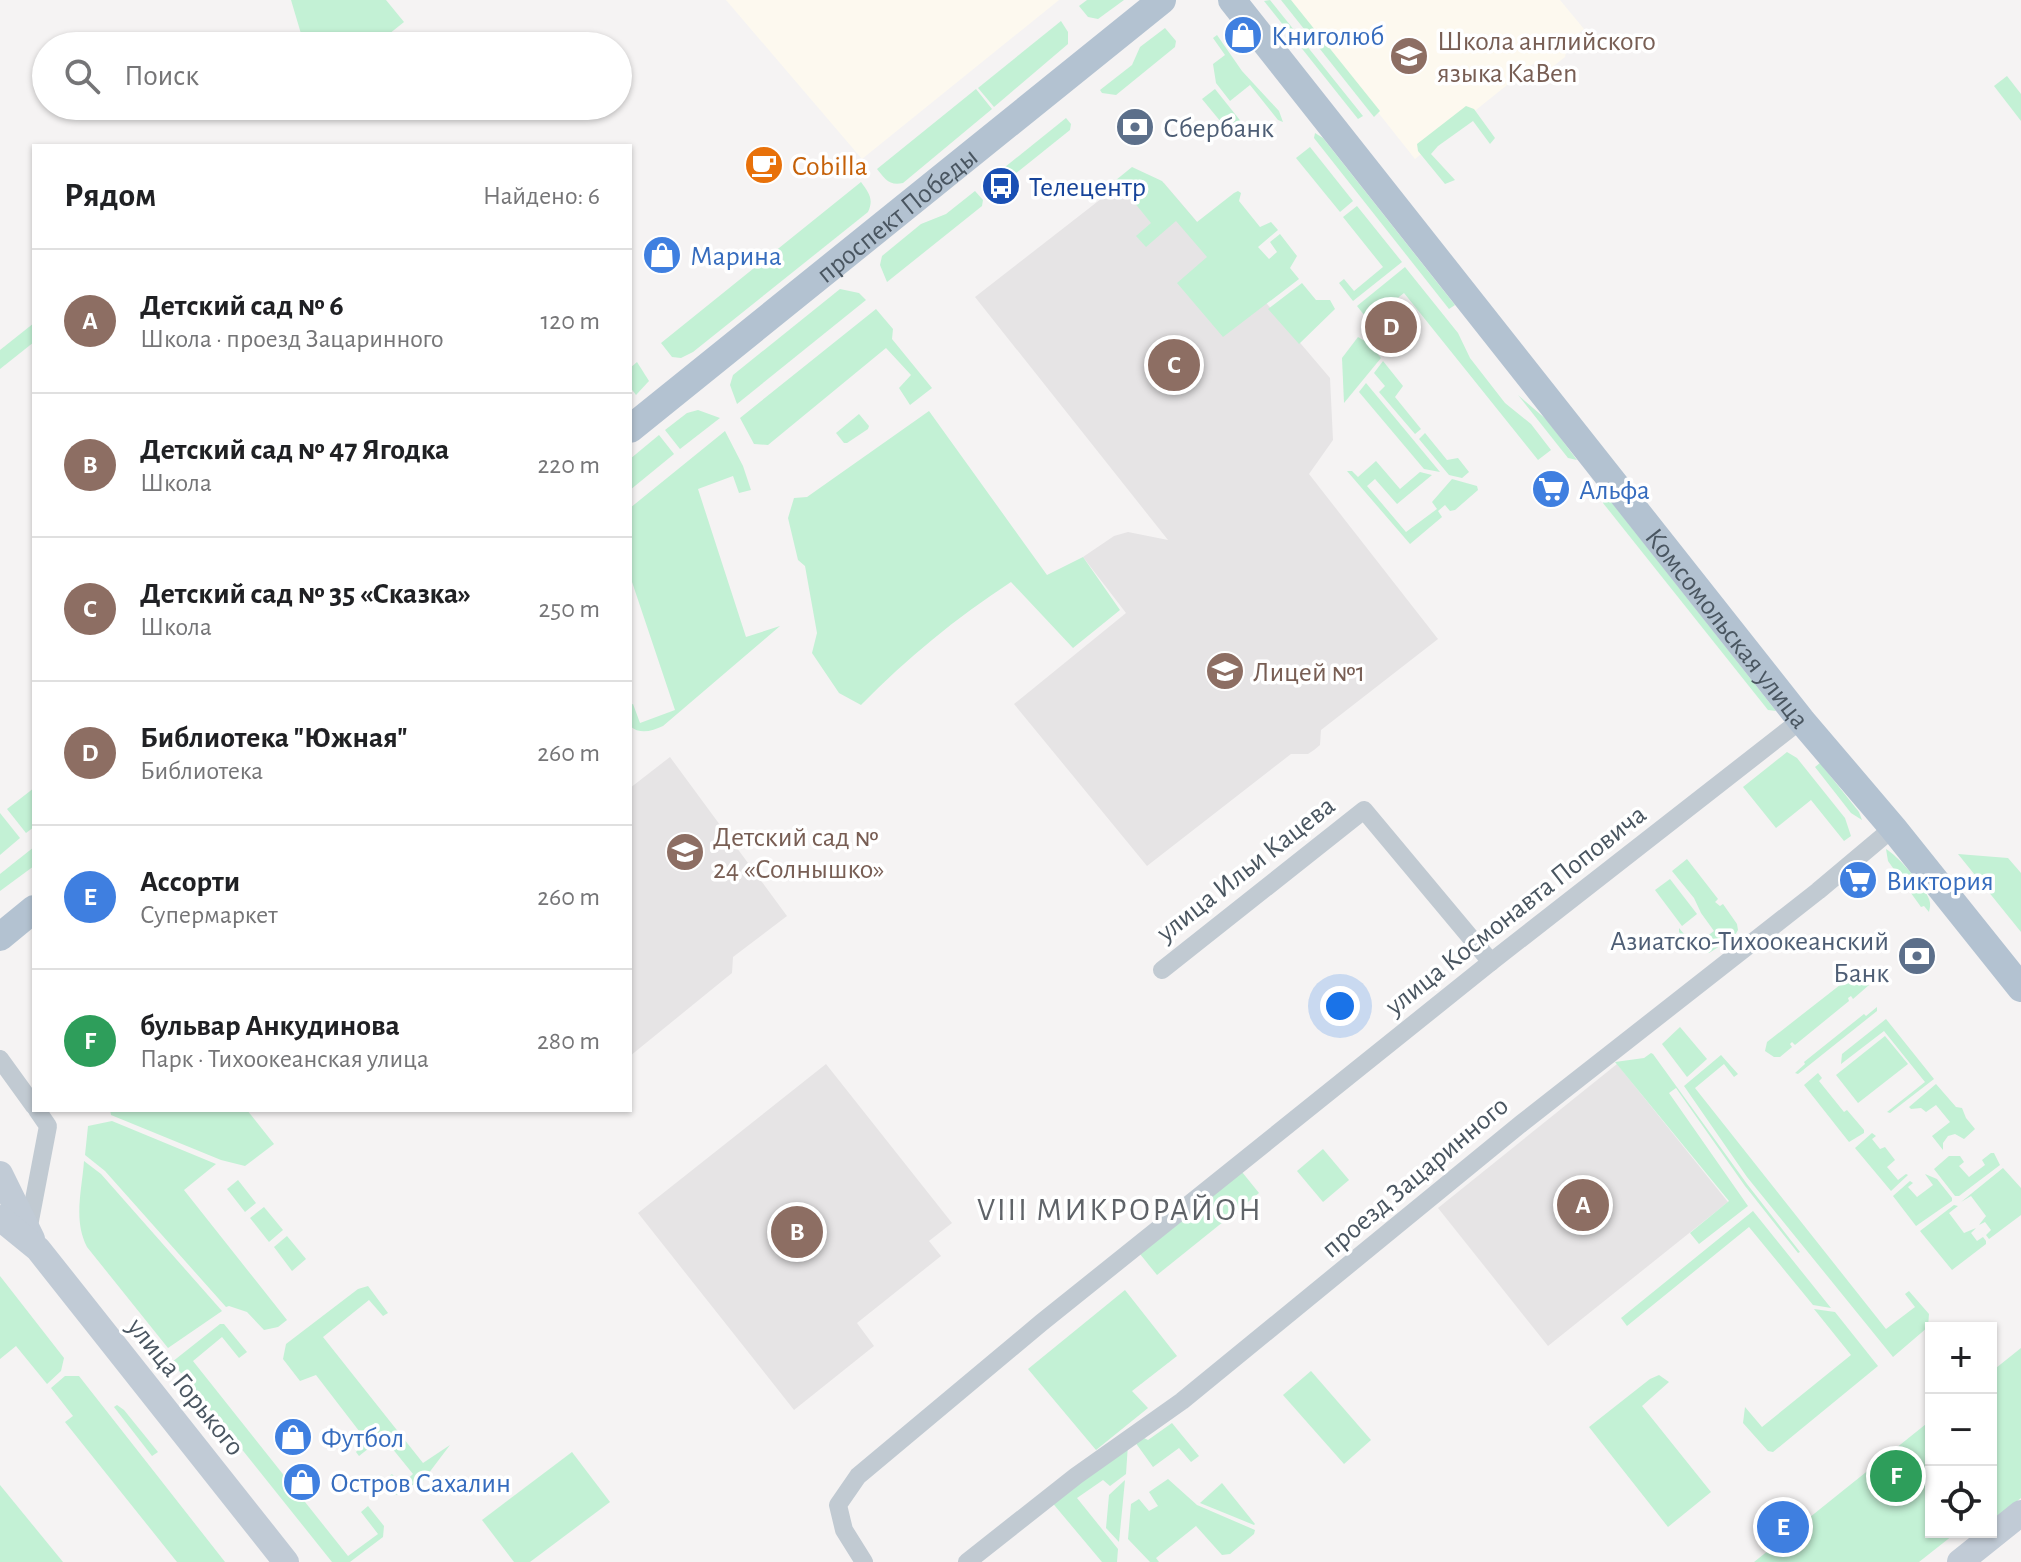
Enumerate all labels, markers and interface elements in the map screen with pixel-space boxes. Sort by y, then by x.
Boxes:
shop icon: Книголюб [1222,14,1264,56]
place label: Книголюб [1271,23,1384,51]
place label: Школа английского языка KaBen [1437,28,1656,88]
search box [32,32,632,120]
school or university icon: Школа английского языка KaBen [1388,35,1430,77]
icon: search [60,54,104,98]
text: Поиск [124,61,199,91]
bank icon: Сбербанк [1114,106,1156,148]
place label: Сбербанк [1163,115,1274,143]
street label: проспект Победы [812,143,983,289]
cafe icon: Cobilla [743,144,785,186]
place label: Cobilla [792,153,868,181]
bus stop icon: Телецентр [980,165,1022,207]
place label: Телецентр [1029,174,1146,202]
text: Рядом [64,179,156,213]
text: Найдено: 6 [483,183,600,209]
shop icon: Марина [641,234,683,276]
place label: Марина [690,243,782,271]
text: Детский сад № 6 [140,291,344,321]
pin: D [1365,297,1417,357]
text: A [82,308,98,334]
text: 120 m [540,308,600,334]
text: Школа · проезд Зацаринного [140,326,444,352]
pin: C [1148,335,1200,395]
text: Детский сад № 47 Ягодка [140,435,449,465]
text: B [82,452,98,478]
text: 220 m [538,452,600,478]
supermarket icon: Альфа [1530,468,1572,510]
text: Школа [140,470,212,496]
place label: Альфа [1579,477,1650,505]
street label: Комсомольская улица [1639,524,1814,734]
text: Детский сад № 35 «Сказка» [140,579,471,609]
text: C [83,596,97,622]
text: 250 m [538,596,600,622]
text: Школа [140,614,212,640]
school or university icon: Лицей №1 [1204,650,1246,692]
place label: Лицей №1 [1253,659,1365,687]
text: Библиотека "Южная" [140,723,408,753]
text: D [81,740,99,766]
text: 260 m [537,740,600,766]
text: Библиотека [140,758,263,784]
street label: улица Ильи Кацева [1151,792,1341,948]
street label: улица Космонавта Поповича [1380,800,1652,1021]
place label: Детский сад № 24 «Солнышко» [713,824,884,884]
school or university icon: Детский сад № 24 «Солнышко» [664,831,706,873]
supermarket icon: Виктория [1837,859,1879,901]
text: Ассорти [140,867,240,897]
place label: Виктория [1886,868,1994,896]
text: E [83,884,97,910]
text: 260 m [537,884,600,910]
text: Супермаркет [140,902,278,928]
place label: Азиатско-Тихоокеанский Банк [1610,928,1889,988]
bank icon: Азиатско-Тихоокеанский Банк [1896,935,1938,977]
your location [1320,986,1360,1026]
text: бульвар Анкудинова [140,1011,400,1041]
text: F [84,1028,96,1054]
text: 280 m [537,1028,600,1054]
text: Парк · Тихоокеанская улица [140,1046,429,1072]
street label: проезд Зацаринного [1317,1092,1514,1263]
pin: A [1557,1175,1609,1235]
district label: VIII МИКРОРАЙОН [977,1194,1263,1226]
pin: B [771,1202,823,1262]
street label: улица Горького [121,1312,249,1461]
map controls [1925,1322,1997,1538]
button: + [1925,1322,1997,1394]
button: − [1925,1394,1997,1466]
shop icon: Футбол [272,1416,314,1458]
place label: Футбол [321,1425,404,1453]
pin: F [1870,1446,1922,1506]
shop icon: Остров Сахалин [281,1461,323,1503]
button: locate [1925,1466,1997,1538]
place label: Остров Сахалин [330,1470,511,1498]
pin: E [1757,1497,1809,1557]

